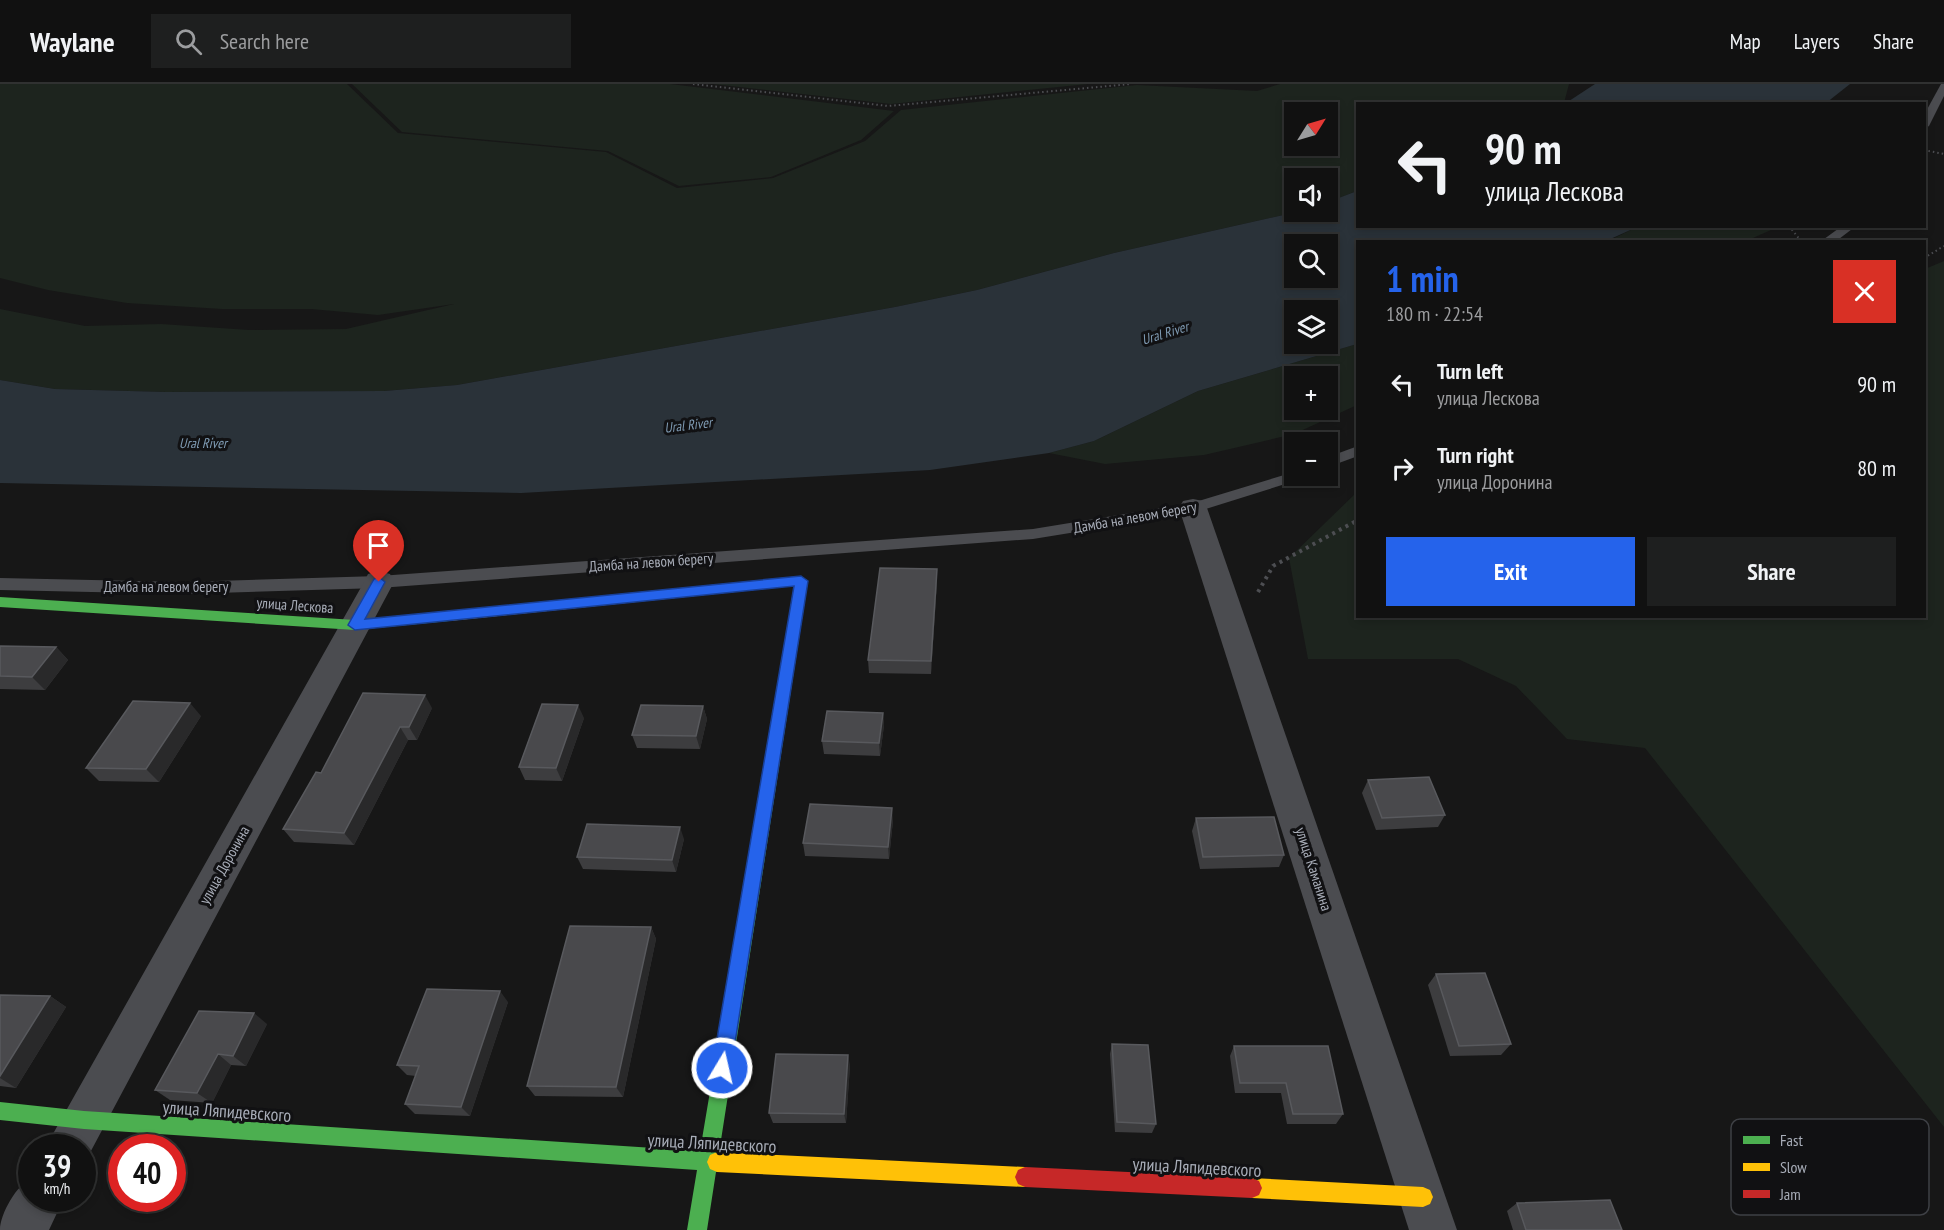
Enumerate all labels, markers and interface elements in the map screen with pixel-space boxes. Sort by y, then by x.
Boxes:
search box [151,14,571,68]
text: Waylane [30,23,115,60]
icon: search [172,25,205,58]
text: Search here [220,27,309,55]
text: Map [1730,28,1761,55]
text: Layers [1794,28,1840,55]
text: Share [1873,28,1914,55]
north arrow [1284,102,1338,156]
map controls [1284,102,1338,486]
text: 90 m [1485,121,1562,176]
icon: left [1386,126,1464,204]
button: sound [1284,168,1338,222]
text: улица Лескова [1485,174,1624,208]
button: search [1284,234,1338,288]
text: 1 min [1386,255,1459,302]
button: close [1833,260,1896,323]
button: layers [1284,300,1338,354]
text: 180 m · 22:54 [1386,301,1483,327]
water label: Ural River [1140,317,1193,349]
text: Turn left [1437,357,1503,385]
button: + [1284,366,1338,420]
icon: left [1386,368,1419,401]
text: 90 m [1857,370,1896,398]
text: улица Лескова [1437,385,1540,411]
water label: Ural River [663,413,715,437]
button: − [1284,432,1338,486]
water label: Ural River [179,434,229,452]
text: Turn right [1437,441,1514,469]
icon: right [1386,452,1419,485]
text: 80 m [1857,454,1896,482]
text: улица Доронина [1437,469,1553,495]
street label: Дамба на левом берегу [1072,497,1198,537]
pin [353,520,404,582]
icon: arrive [362,529,395,562]
button: Exit [1386,537,1635,606]
button: Share [1647,537,1896,606]
street label: Дамба на левом берегу [588,548,714,576]
street label: Дамба на левом берегу [104,577,229,596]
street label: улица Лескова [256,593,334,617]
street label: улица Доронина [195,823,253,907]
street label: улица Каманина [1292,825,1336,913]
position arrow [690,1036,754,1100]
street label: улица Ляпидевского [162,1095,292,1127]
legend [1731,1119,1929,1215]
street label: улица Ляпидевского [647,1128,777,1158]
text: Fast [1780,1130,1803,1150]
speed limit sign: 40 [108,1134,186,1212]
text: 39 [43,1146,71,1185]
street label: улица Ляпидевского [1132,1152,1262,1182]
text: Slow [1780,1157,1807,1177]
text: km/h [44,1179,70,1198]
text: Jam [1779,1184,1801,1204]

